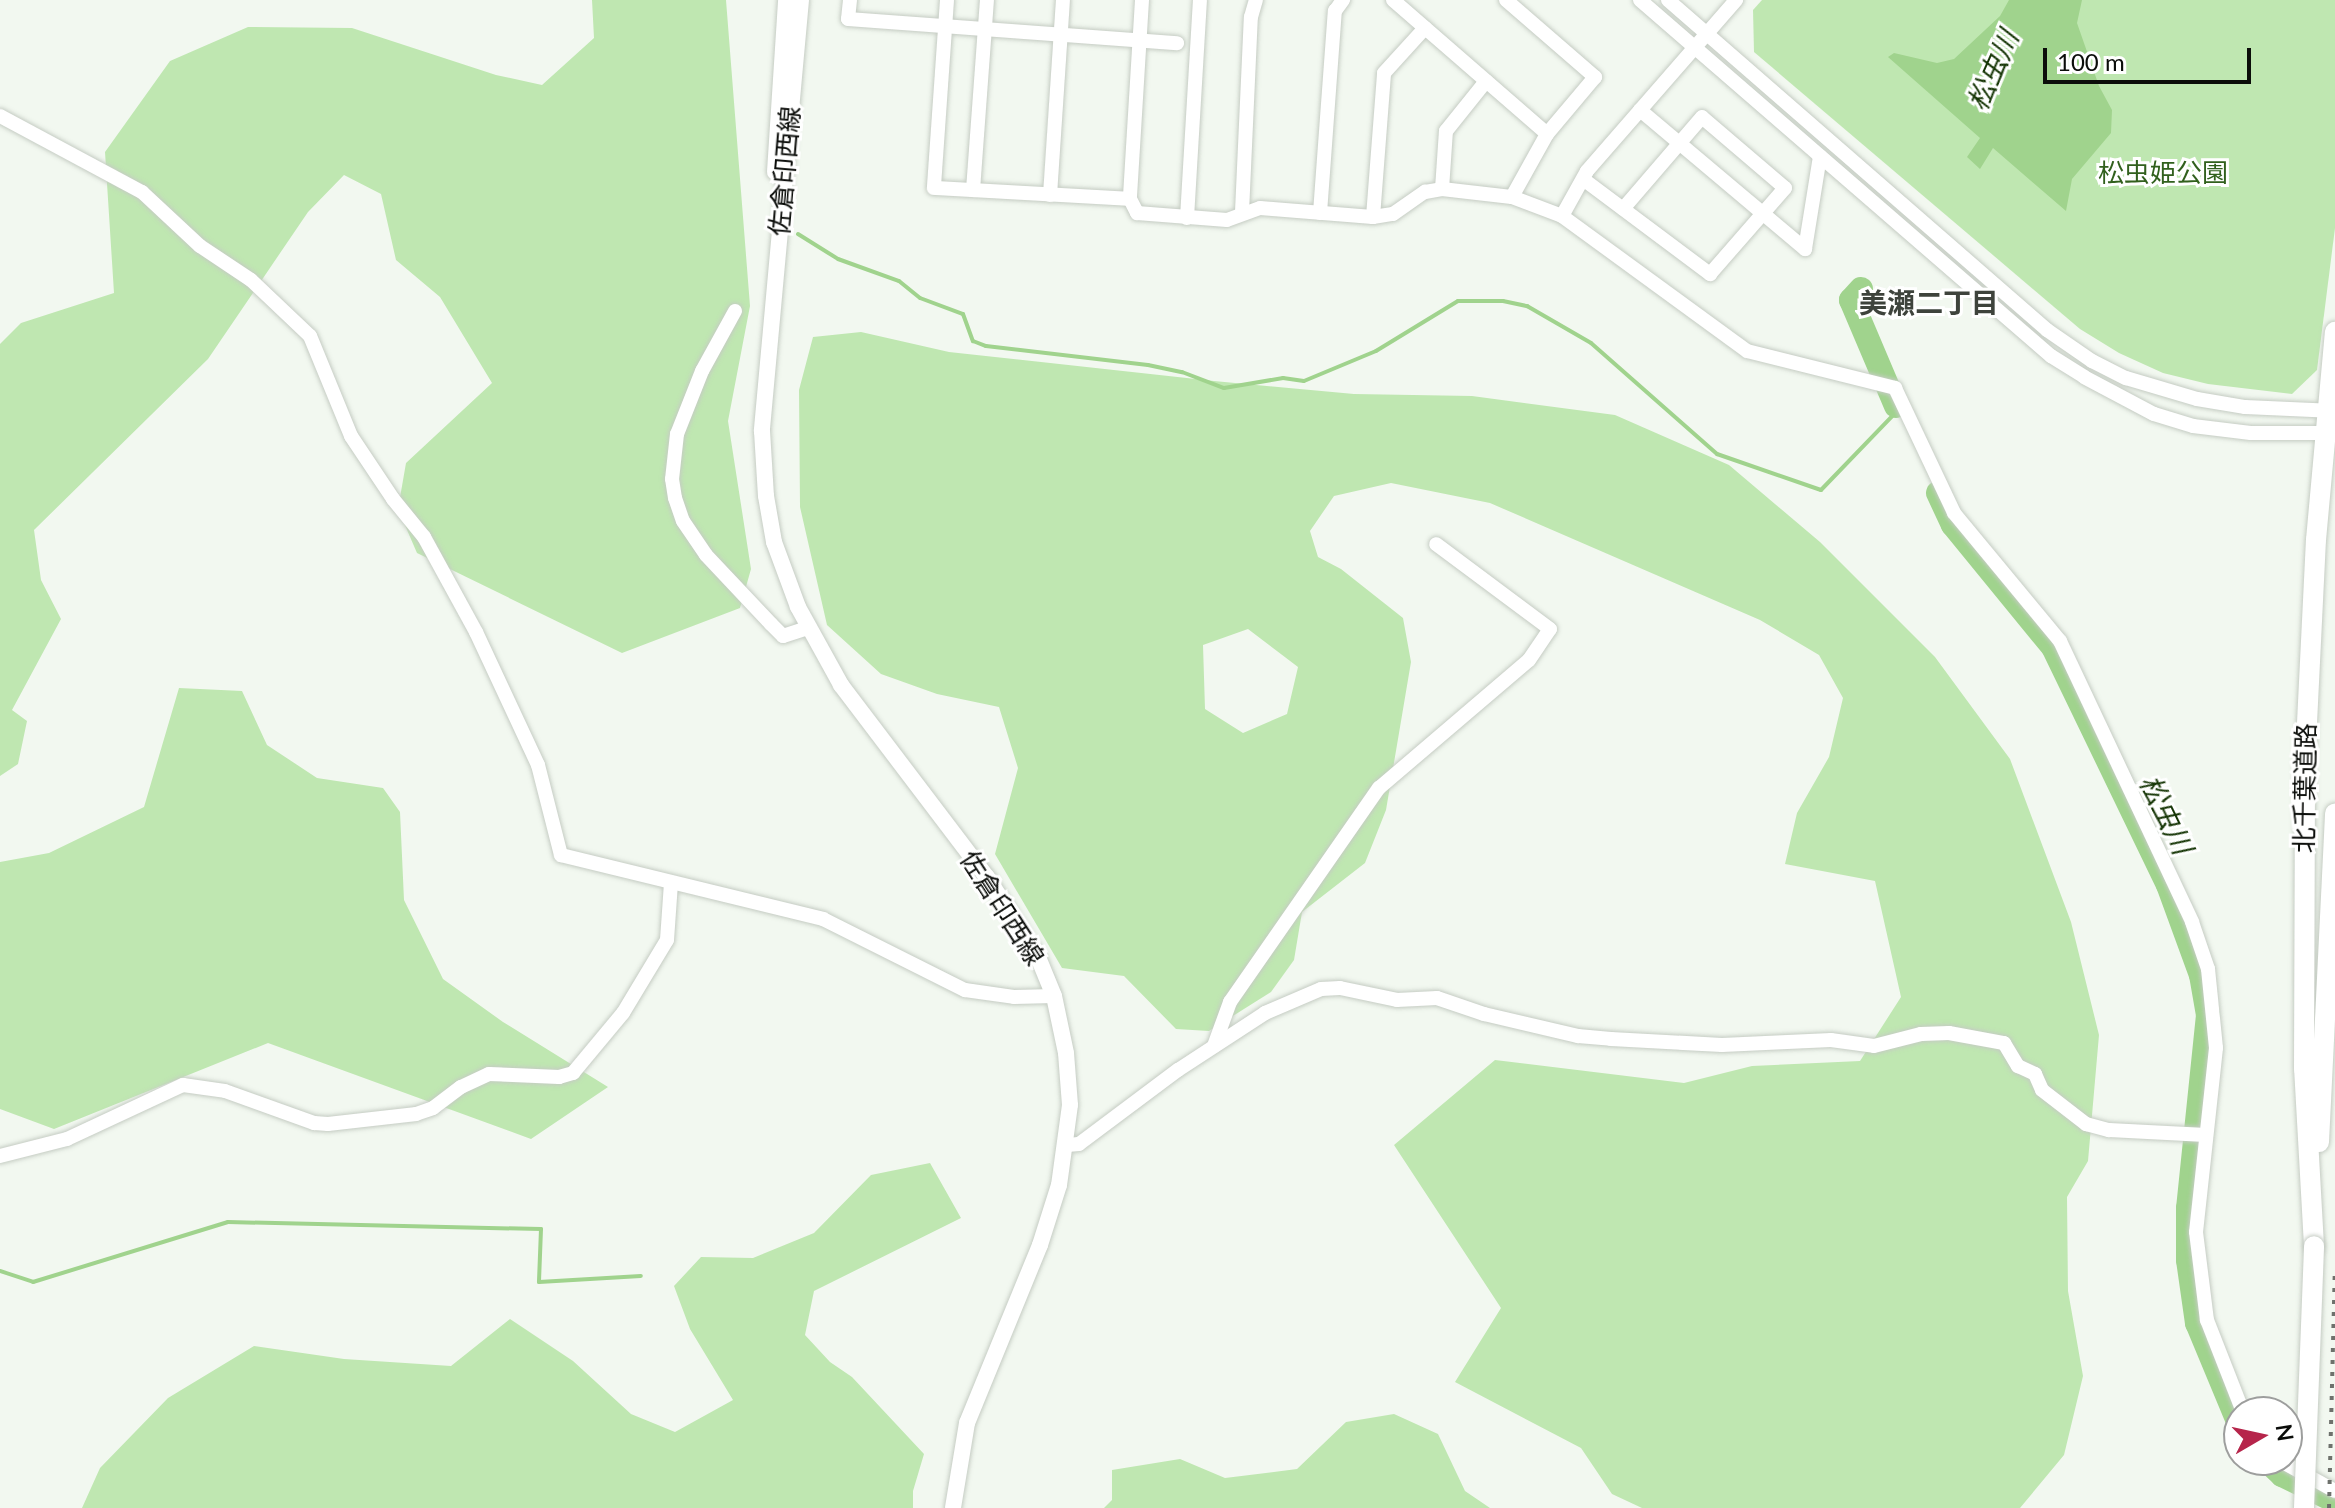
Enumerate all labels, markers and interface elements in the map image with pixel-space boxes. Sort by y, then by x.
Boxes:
water label: 松虫川 [1960,25,2024,115]
scale bar [2047,32,2255,82]
text: 100 m [2057,47,2125,76]
street label: 佐倉印西線 [764,105,806,237]
park label: 松虫姫公園 [2098,157,2228,189]
district label: 美瀬二丁目 [1859,285,1999,319]
street label: 北千葉道路 [2288,723,2322,853]
water label: 松虫川 [2133,769,2201,859]
street label: 佐倉印西線 [954,845,1050,971]
north arrow [2223,1396,2303,1476]
text: N [2271,1422,2300,1443]

